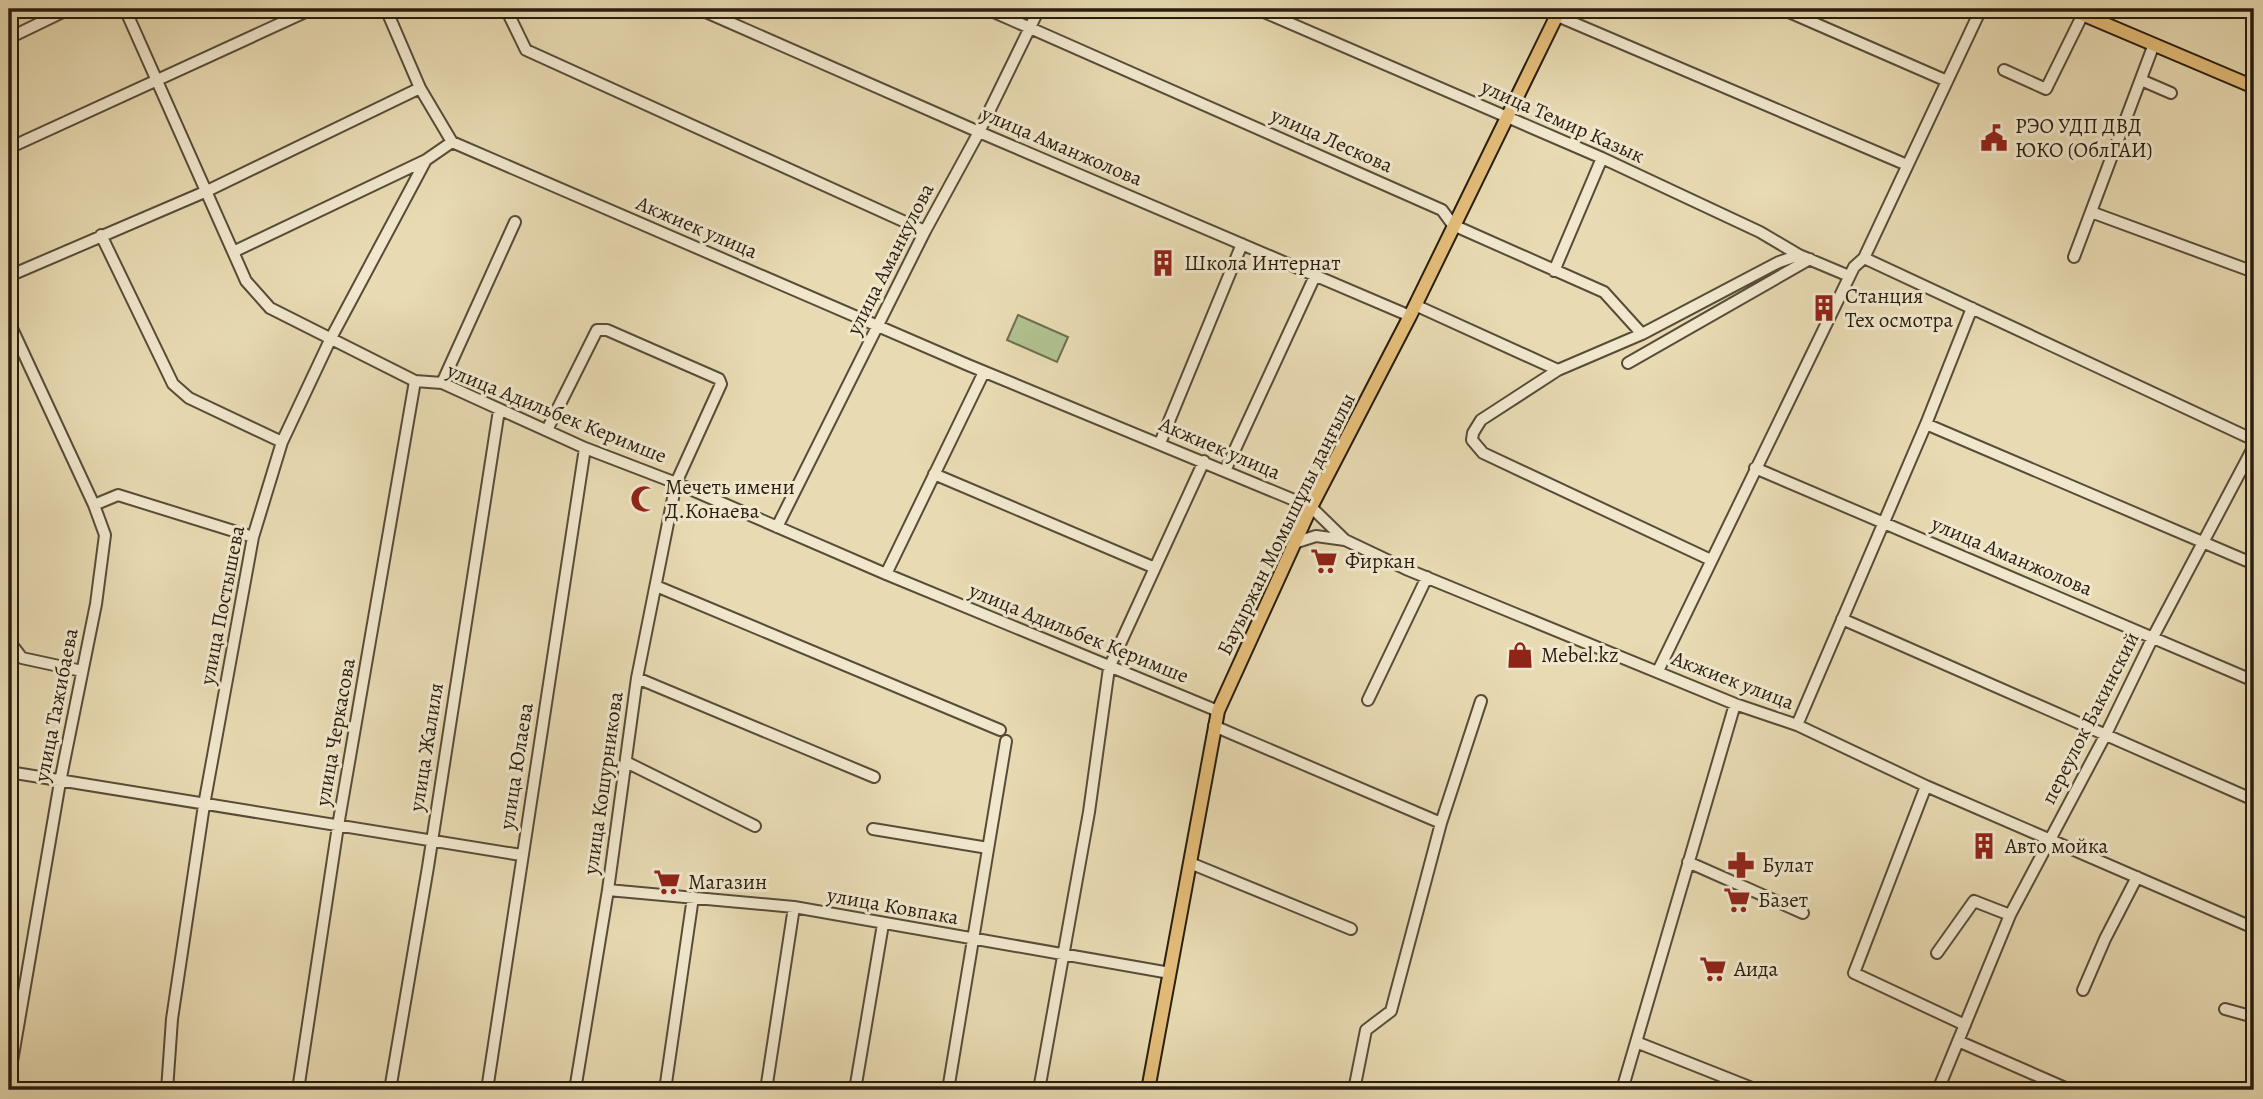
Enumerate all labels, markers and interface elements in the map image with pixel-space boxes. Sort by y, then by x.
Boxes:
street label: улица Темир Казык [1476,72,1649,170]
street label: улица Аманжолова [976,99,1147,193]
street label: улица Лескова [1266,100,1398,179]
place label: РЭО УДП ДВД ЮКО (ОблГАИ) [2015,112,2153,164]
public building icon: РЭО УДП ДВД ЮКО (ОблГАИ) [1979,123,2009,153]
street label: улица Аманкулова [839,178,940,341]
street label: Акжиек улица [631,189,762,265]
building icon: Школа Интернат [1148,248,1178,278]
place label: Школа Интернат [1184,249,1341,277]
place label: Станция Тех осмотра [1845,282,1954,334]
building icon: Станция Тех осмотра [1809,293,1839,323]
street label: улица Адильбек Керимше [442,356,671,470]
street label: Бауыржан Момышұлы даңғылы [1210,388,1362,660]
street label: Акжиек улица [1154,410,1285,486]
place label: Мечеть имени Д.Конаева [665,473,795,525]
mosque icon: Мечеть имени Д.Конаева [629,484,659,514]
street label: улица Аманжолова [1926,509,2097,603]
street label: улица Постышева [193,523,251,688]
supermarket icon: Фиркан [1309,546,1339,576]
place label: Фиркан [1345,547,1416,575]
street label: улица Адильбек Керимше [964,576,1193,690]
street label: улица Тажибаева [27,625,85,785]
street label: переулок Бакинский [2034,627,2146,809]
shop icon: Mebel.kz [1505,640,1535,670]
place label: Mebel.kz [1541,641,1619,669]
street label: Акжиек улица [1667,643,1799,716]
street label: улица Черкасова [308,656,362,809]
street label: улица Жалиля [402,681,450,814]
street label: улица Кошурникова [576,690,630,877]
street label: улица Юлаева [492,700,540,832]
building icon: Авто мойка [1969,831,1999,861]
place label: Авто мойка [2004,832,2108,860]
pharmacy icon: Булат [1726,850,1756,880]
place label: Булат [1762,851,1813,879]
supermarket icon: Магазин [652,867,682,897]
place label: Магазин [688,868,767,896]
street label: улица Ковпака [824,880,961,931]
supermarket icon: Базет [1722,885,1752,915]
place label: Базет [1758,886,1808,914]
supermarket icon: Аида [1698,954,1728,984]
place label: Аида [1733,955,1778,983]

